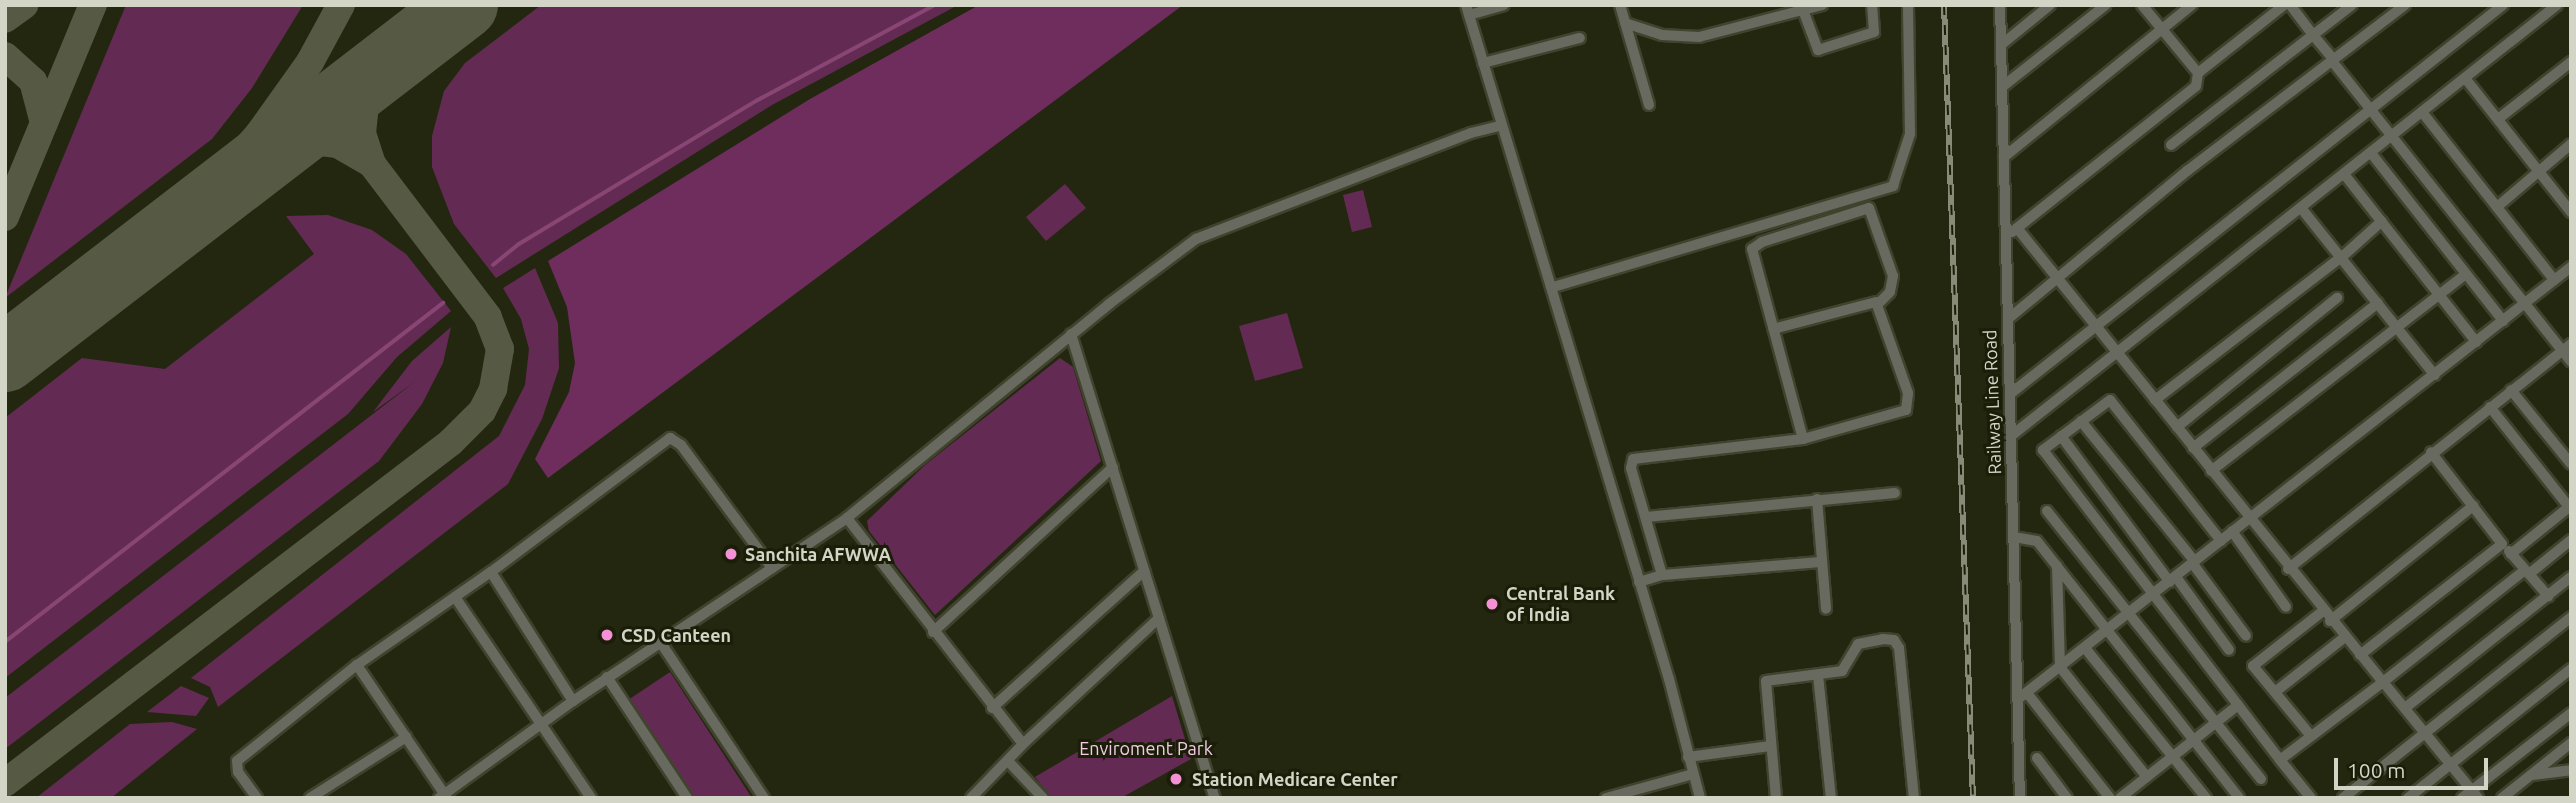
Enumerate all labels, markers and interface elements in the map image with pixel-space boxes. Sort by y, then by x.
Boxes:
street label: Railway Line Road [1979,329,2005,475]
place label: Sanchita AFWWA [745,543,891,565]
marker: Sanchita AFWWA [723,546,739,562]
place label: Central Bank of India [1506,583,1615,626]
marker: Central Bank of India [1484,596,1500,612]
place label: CSD Canteen [621,624,731,646]
marker: CSD Canteen [599,627,615,643]
park label: Enviroment Park [1079,737,1213,759]
scale bar [2338,744,2492,788]
text: 100 m [2347,758,2405,782]
place label: Station Medicare Center [1192,768,1398,790]
marker: Station Medicare Center [1166,769,1186,789]

